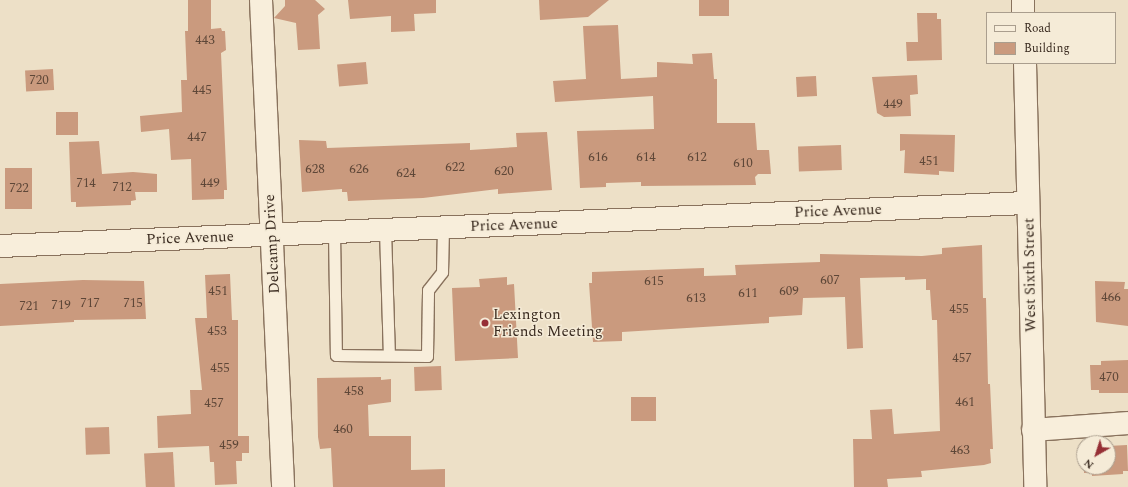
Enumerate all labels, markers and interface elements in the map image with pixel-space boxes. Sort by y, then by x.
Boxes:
legend [986,12,1116,64]
text: Road [1024,19,1051,38]
house number: 443 [195,32,215,48]
text: Building [1024,39,1070,58]
house number: 720 [29,72,49,88]
house number: 445 [192,82,212,98]
house number: 449 [883,96,903,112]
house number: 447 [187,129,207,145]
house number: 616 [588,149,608,165]
house number: 614 [636,149,656,165]
house number: 612 [687,149,707,165]
house number: 451 [919,153,939,169]
house number: 610 [733,155,753,171]
house number: 622 [445,159,465,175]
house number: 628 [305,161,325,177]
house number: 626 [349,161,369,177]
house number: 620 [494,163,514,179]
house number: 624 [396,165,416,181]
house number: 714 [76,175,96,191]
house number: 449 [200,175,220,191]
house number: 712 [112,179,132,195]
house number: 722 [9,180,29,196]
street label: Delcamp Drive [260,194,284,294]
street label: Price Avenue [794,200,882,222]
street label: Price Avenue [470,214,558,236]
street label: West Sixth Street [1020,218,1040,332]
street label: Price Avenue [146,227,234,249]
house number: 607 [820,272,840,288]
house number: 615 [644,273,664,289]
house number: 451 [208,283,228,299]
house number: 609 [779,283,799,299]
house number: 611 [738,285,758,301]
house number: 466 [1101,289,1121,305]
house number: 613 [686,290,706,306]
house number: 717 [80,295,100,311]
house number: 715 [123,295,143,311]
house number: 719 [51,297,71,313]
house number: 721 [19,298,39,314]
house number: 455 [949,301,969,317]
place label: Lexington Friends Meeting [493,305,603,340]
marker: Lexington Friends Meeting [480,318,490,328]
house number: 453 [207,323,227,339]
house number: 457 [952,350,972,366]
house number: 455 [210,360,230,376]
house number: 470 [1099,369,1119,385]
house number: 458 [344,383,364,399]
house number: 461 [955,394,975,410]
house number: 457 [204,395,224,411]
house number: 460 [333,421,353,437]
north arrow [1076,435,1116,475]
house number: 459 [219,437,239,453]
house number: 463 [950,442,970,458]
text: N [1080,455,1098,473]

